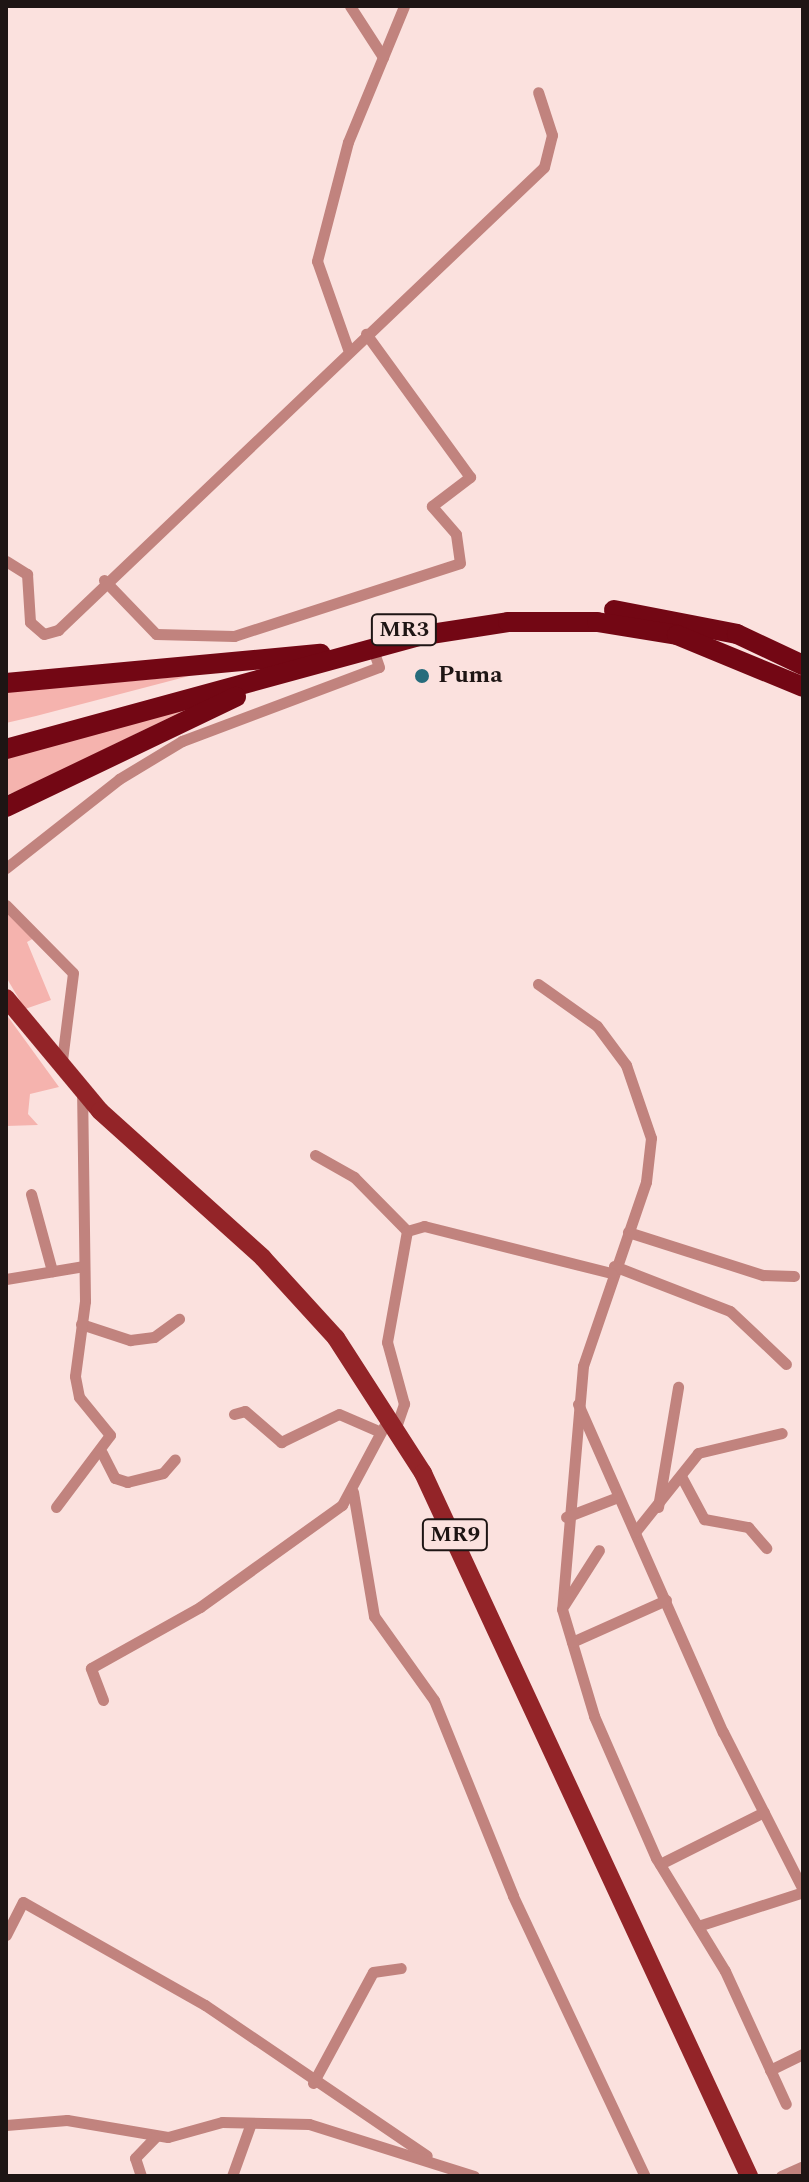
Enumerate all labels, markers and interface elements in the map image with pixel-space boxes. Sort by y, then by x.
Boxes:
road number: MR3 [370,612,438,648]
place label: Puma [438,662,503,690]
marker: Puma [413,667,431,685]
road number: MR9 [421,1517,489,1553]

